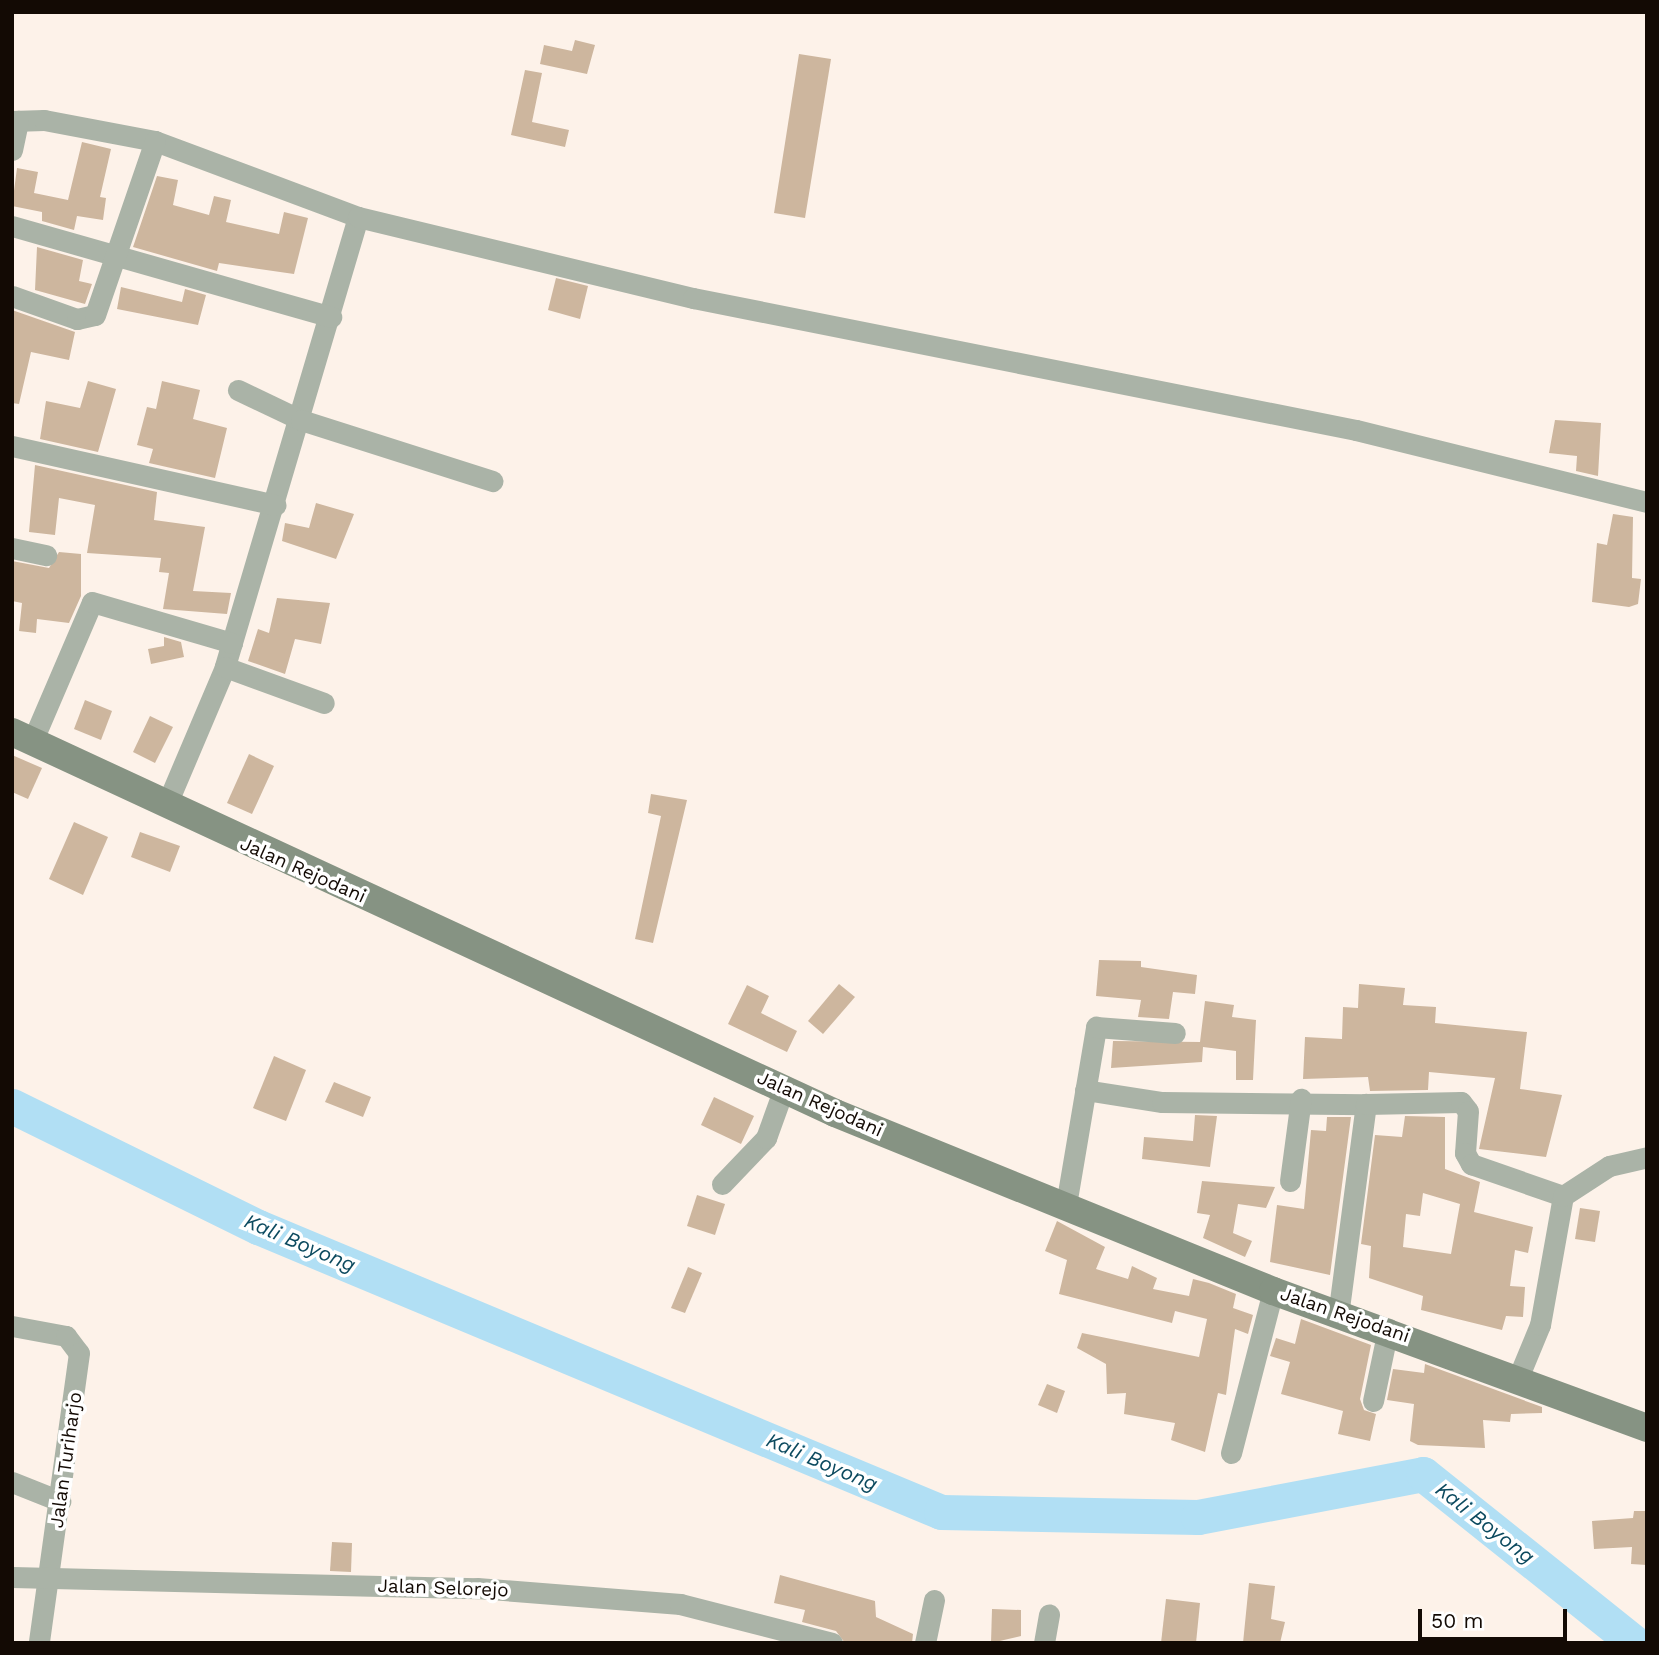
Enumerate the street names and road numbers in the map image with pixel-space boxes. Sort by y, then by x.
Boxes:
street label: Jalan Rejodani [237,832,369,908]
street label: Jalan Rejodani [754,1066,886,1142]
street label: Jalan Rejodani [1277,1282,1413,1348]
street label: Jalan Turiharjo [45,1390,87,1530]
street label: Jalan Selorejo [377,1574,509,1602]

